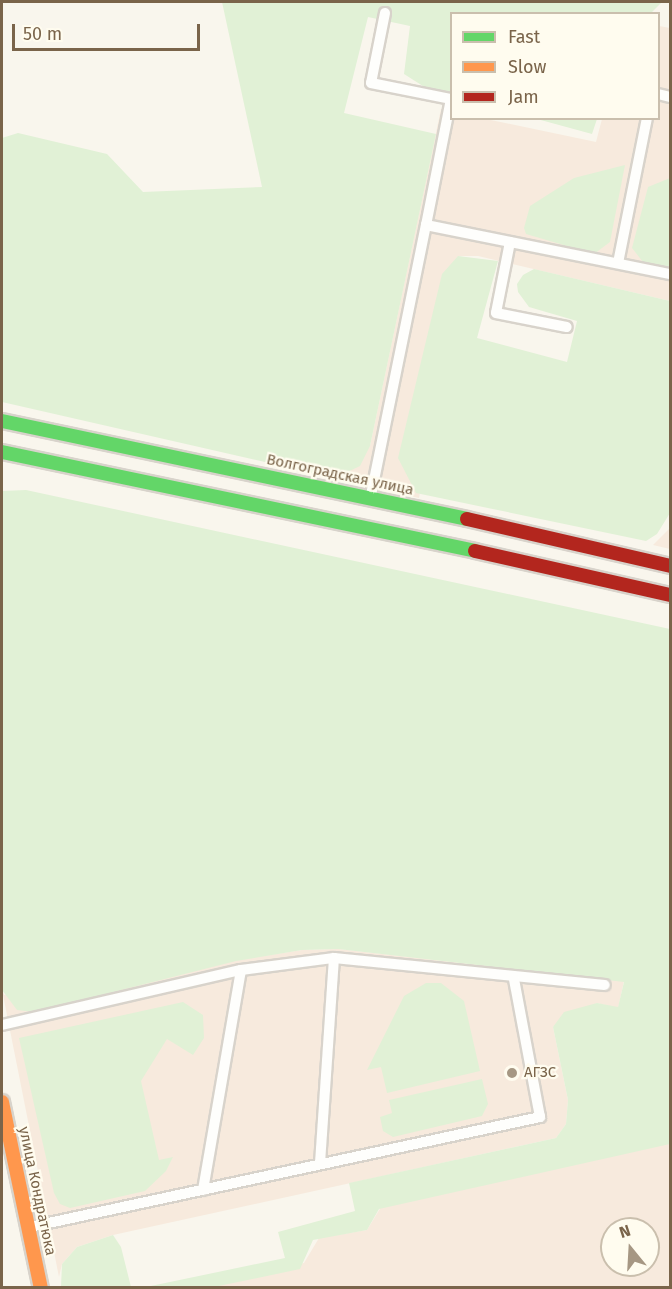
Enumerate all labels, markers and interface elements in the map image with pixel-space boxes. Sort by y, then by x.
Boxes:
scale bar [15,12,202,50]
legend [450,12,660,120]
text: 50 m [23,23,62,45]
text: Fast [508,26,540,48]
text: Slow [508,56,546,78]
text: Jam [508,86,539,108]
street label: Волгоградская улица [265,451,415,499]
place label: АГЗС [524,1064,556,1082]
marker: АГЗС [505,1066,519,1080]
street label: улица Кондратюка [15,1125,59,1257]
north arrow [600,1217,660,1277]
text: N [617,1221,633,1242]

